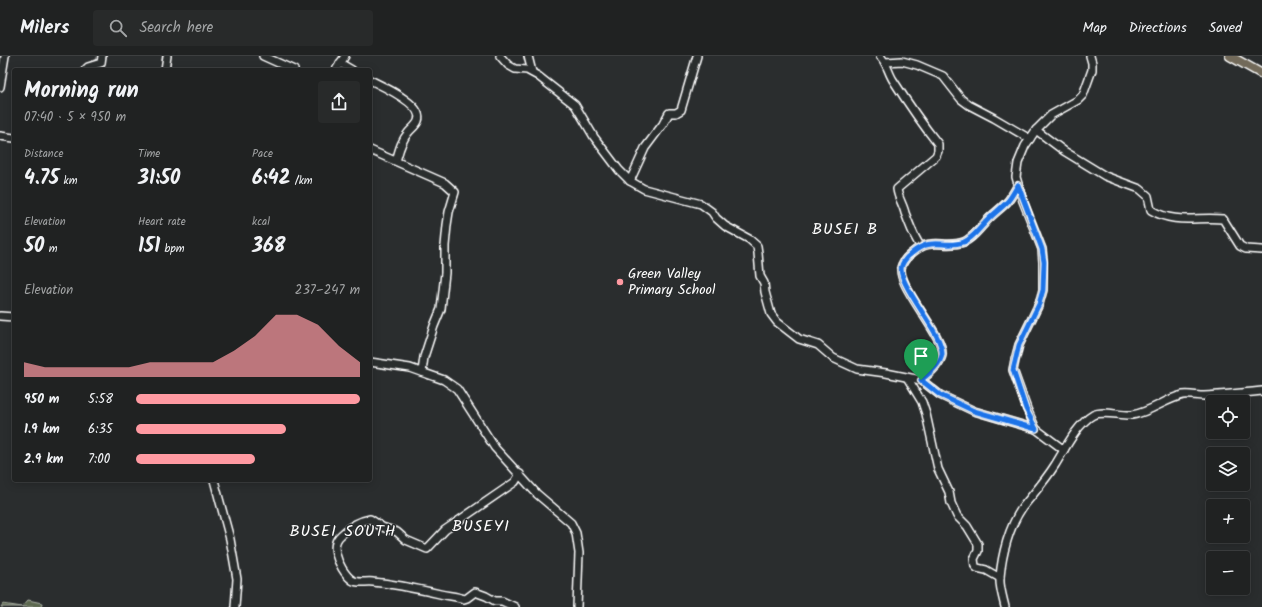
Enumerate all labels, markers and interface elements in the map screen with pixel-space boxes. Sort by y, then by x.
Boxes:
search box [93,10,373,46]
text: Milers [20,13,69,43]
text: Search here [139,16,213,40]
icon: search [107,17,129,39]
text: Map [1082,17,1107,39]
text: Directions [1129,17,1187,39]
text: Saved [1209,17,1242,39]
text: Morning run [24,74,139,109]
button: share [318,81,360,123]
text: 07:40 · 5 × 950 m [24,107,126,128]
text: Distance [24,145,64,163]
text: Time [138,145,160,163]
text: Pace [252,145,273,163]
text: 4.75 [24,163,59,195]
text: 31:50 [138,163,180,195]
text: 6:42 [252,163,290,195]
text: km [59,172,78,190]
text: /km [290,172,313,190]
text: Elevation [24,213,66,231]
text: Heart rate [138,213,186,231]
text: kcal [252,213,270,231]
district label: BUSEI B [812,217,878,242]
text: 50 [24,231,44,263]
text: 151 [138,231,160,263]
text: 368 [252,231,286,263]
text: m [44,240,58,258]
text: bpm [160,240,184,258]
place label: Green Valley Primary School [628,263,716,301]
marker: Green Valley Primary School [615,277,625,287]
text: Elevation [24,280,73,301]
text: 237–247 m [295,280,360,301]
pin [904,339,938,380]
icon: arrive [910,345,932,367]
text: 950 m [24,389,59,410]
text: 5:58 [88,389,113,410]
map controls [1206,395,1250,595]
button: locate [1206,395,1250,439]
text: 1.9 km [24,419,60,440]
text: 6:35 [88,419,113,440]
button: layers [1206,447,1250,491]
text: 2.9 km [24,449,63,470]
text: 7:00 [88,449,110,470]
button: + [1206,499,1250,543]
district label: BUSEYI [452,514,510,539]
district label: BUSEI SOUTH [289,519,397,544]
button: − [1206,551,1250,595]

